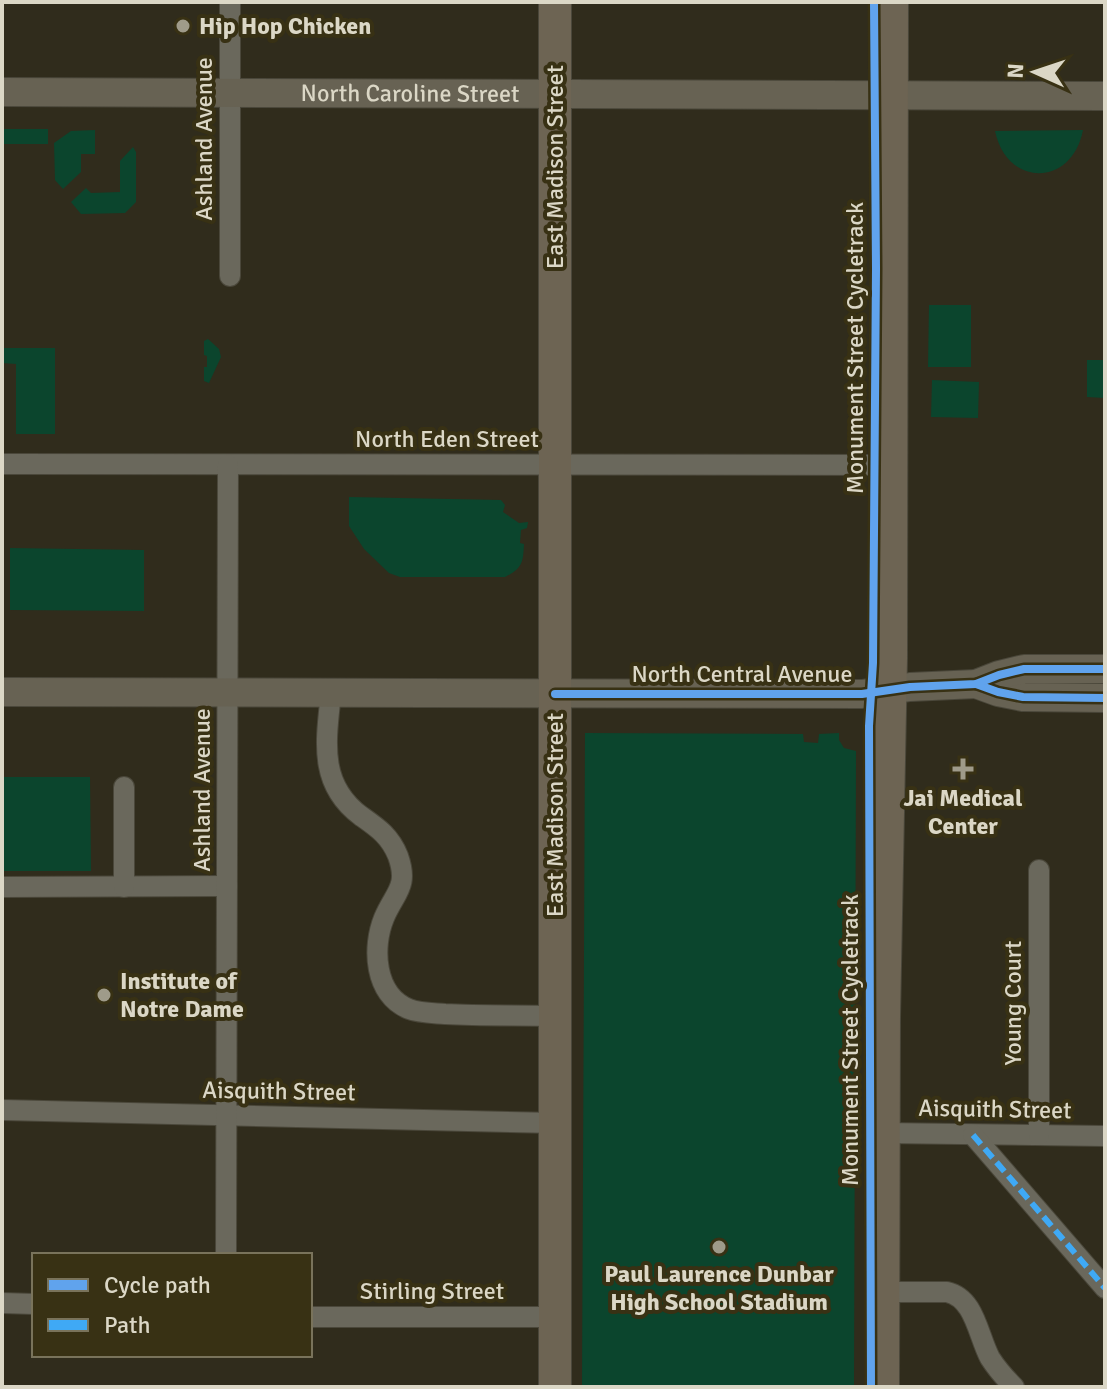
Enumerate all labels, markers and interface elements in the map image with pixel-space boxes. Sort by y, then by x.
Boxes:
place label: Hip Hop Chicken [199,11,371,41]
marker: Hip Hop Chicken [174,17,192,35]
north arrow [995,32,1075,112]
street label: Ashland Avenue [189,57,219,221]
text: N [1002,63,1029,79]
street label: East Madison Street [540,65,570,269]
street label: North Caroline Street [301,78,519,109]
street label: Monument Street Cycletrack [840,202,870,494]
street label: North Eden Street [355,424,539,454]
street label: North Central Avenue [632,659,852,689]
street label: Ashland Avenue [187,708,217,872]
street label: East Madison Street [540,713,570,917]
marker: Jai Medical Center [952,758,974,780]
place label: Jai Medical Center [904,783,1023,841]
street label: Monument Street Cycletrack [835,894,865,1186]
street label: Young Court [998,941,1028,1066]
place label: Institute of Notre Dame [120,966,244,1024]
marker: Institute of Notre Dame [95,986,113,1004]
street label: Aisquith Street [202,1075,356,1107]
street label: Aisquith Street [918,1093,1072,1125]
marker: Paul Laurence Dunbar High School Stadium [710,1238,728,1256]
legend [32,1253,312,1357]
place label: Paul Laurence Dunbar High School Stadium [604,1259,834,1317]
text: Cycle path [104,1270,211,1300]
street label: Stirling Street [360,1276,504,1306]
text: Path [104,1310,150,1340]

